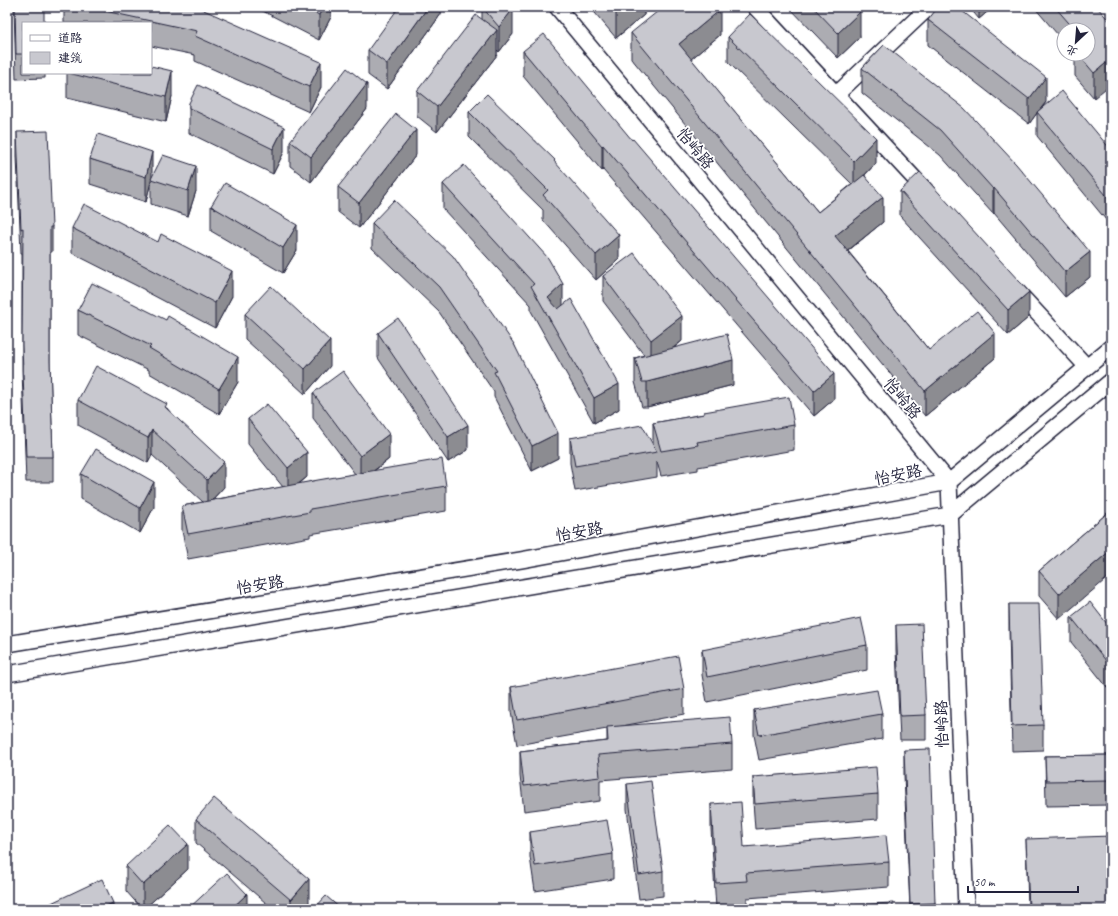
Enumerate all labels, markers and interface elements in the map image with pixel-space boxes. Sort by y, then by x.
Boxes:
legend [22,22,152,74]
north arrow [1056,22,1096,62]
text: 道路 [58,30,82,46]
text: 北 [1064,42,1080,60]
text: 建筑 [58,50,82,66]
street label: 怡岭路 [672,124,718,173]
street label: 怡岭路 [879,374,925,423]
street label: 怡安路 [873,461,924,489]
street label: 怡安路 [554,518,605,546]
street label: 怡安路 [235,571,285,599]
street label: 怡岭路 [931,700,953,748]
scale bar [968,868,1078,894]
text: 50 m [974,874,996,890]

